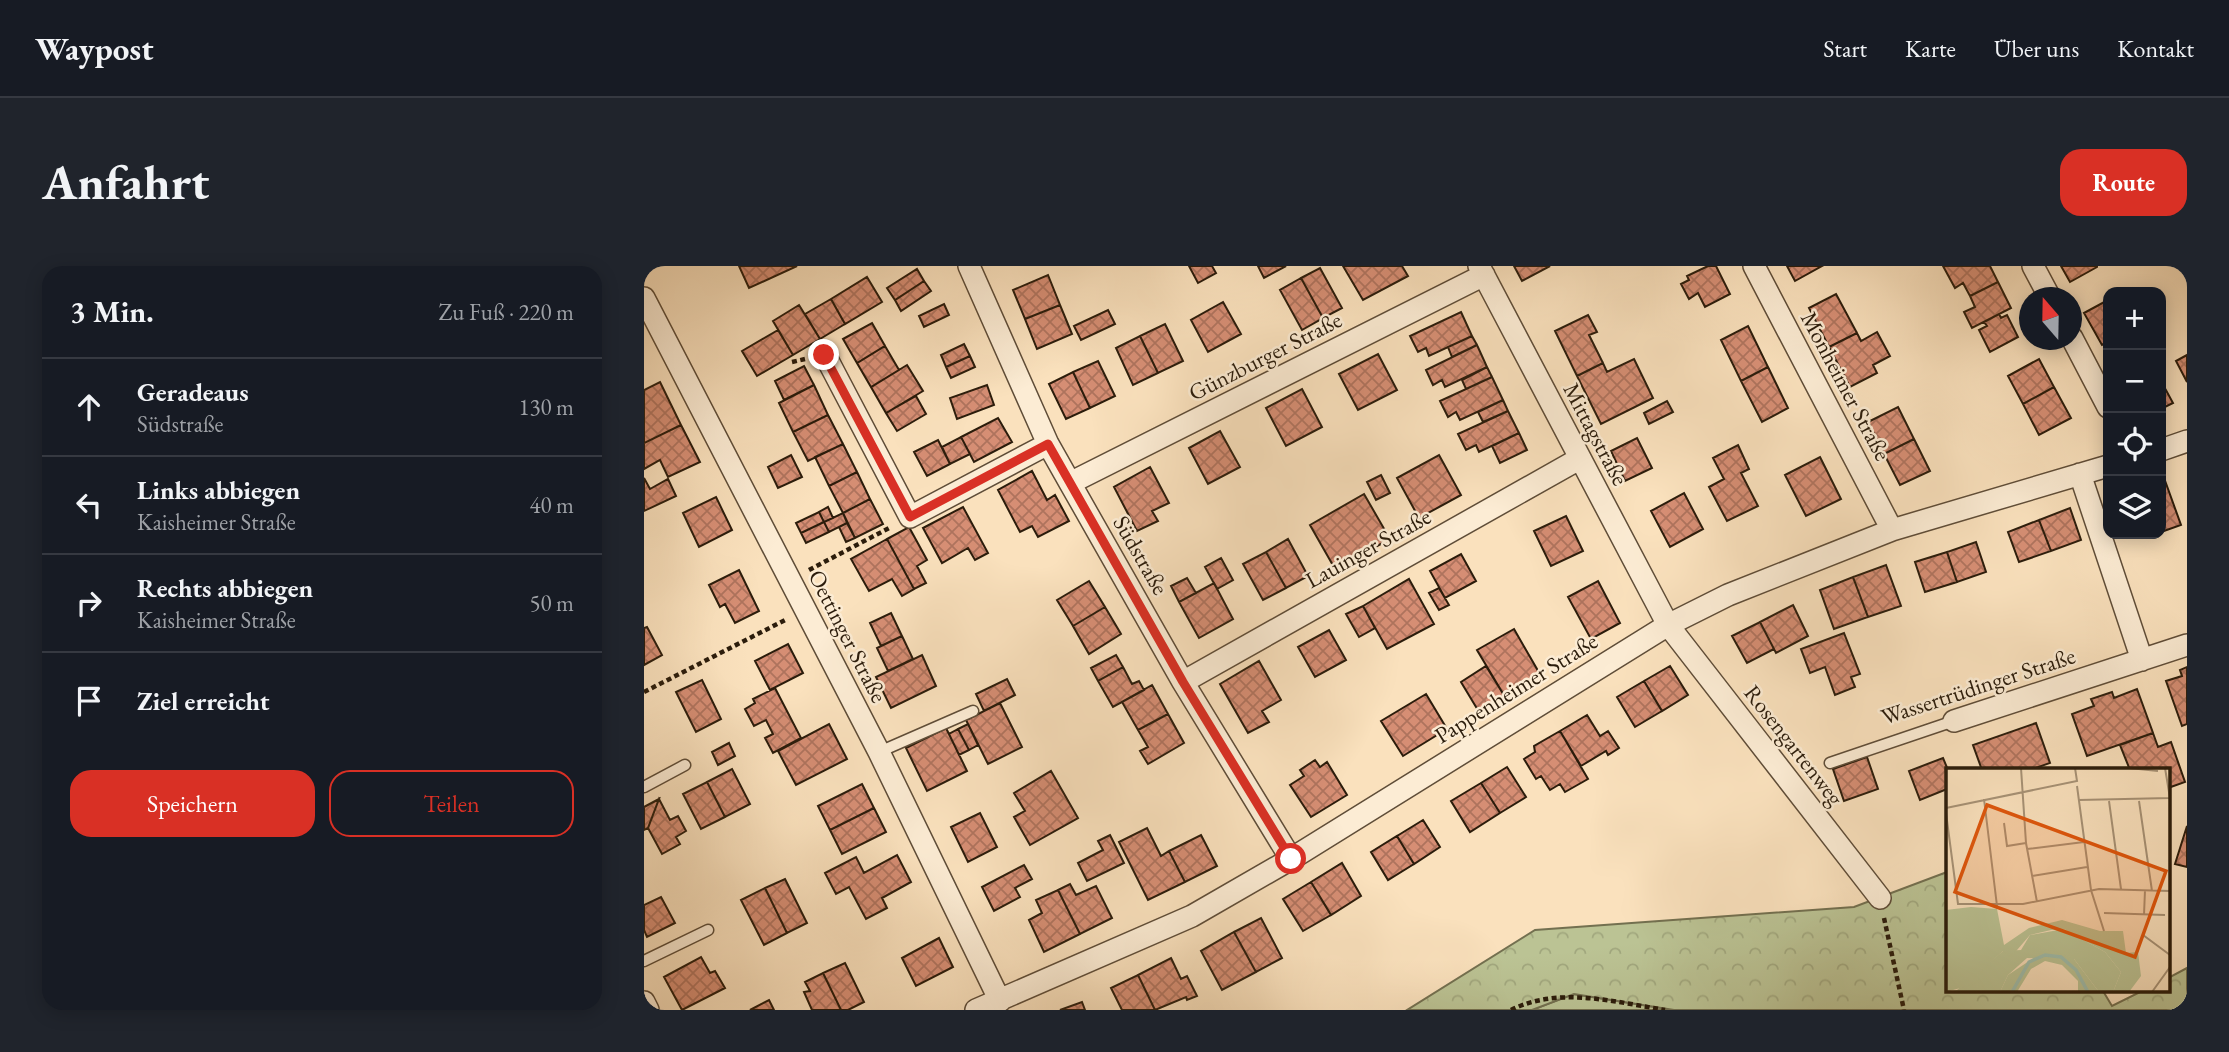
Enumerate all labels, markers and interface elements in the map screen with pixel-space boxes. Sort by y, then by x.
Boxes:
text: Waypost [35,27,154,70]
text: Start [1823,33,1867,64]
text: Karte [1905,33,1956,64]
text: Über uns [1994,33,2079,64]
text: Kontakt [2117,33,2194,64]
button: Route [2060,149,2187,216]
text: Anfahrt [42,150,209,214]
north arrow [2019,287,2082,350]
map controls [2103,287,2166,539]
button: + [2103,287,2166,350]
text: 3 Min. [70,292,154,331]
text: Zu Fuß · 220 m [439,297,574,327]
street label: Günzburger Straße [1183,304,1347,407]
street label: Monheimer Straße [1794,306,1898,466]
route end [808,339,839,370]
button: − [2103,350,2166,413]
text: Geradeaus [137,375,249,409]
street label: Mittagstraße [1556,377,1636,491]
icon: ahead [70,388,108,426]
text: 130 m [518,392,574,422]
text: Südstraße [137,409,224,439]
button: locate [2103,413,2166,476]
text: Links abbiegen [137,473,300,507]
button: layers [2103,476,2166,539]
icon: left [70,486,108,524]
text: 40 m [529,490,574,520]
street label: Lauinger Straße [1300,501,1436,595]
text: Kaisheimer Straße [137,507,296,537]
street label: Südstraße [1106,510,1176,600]
street label: Oettinger Straße [802,564,894,708]
text: Rechts abbiegen [137,571,313,605]
icon: right [70,584,108,622]
text: 50 m [529,588,574,618]
text: Kaisheimer Straße [137,605,296,635]
street label: Pappenheimer Straße [1429,626,1603,750]
street label: Wassertrüdinger Straße [1877,640,2079,732]
street label: Rosengartenweg [1738,679,1851,812]
icon: arrive [70,682,108,720]
text: Ziel erreicht [137,684,269,718]
inset map [1946,768,2170,992]
button: Speichern [70,770,315,837]
button: Teilen [329,770,574,837]
route start [1275,843,1306,874]

